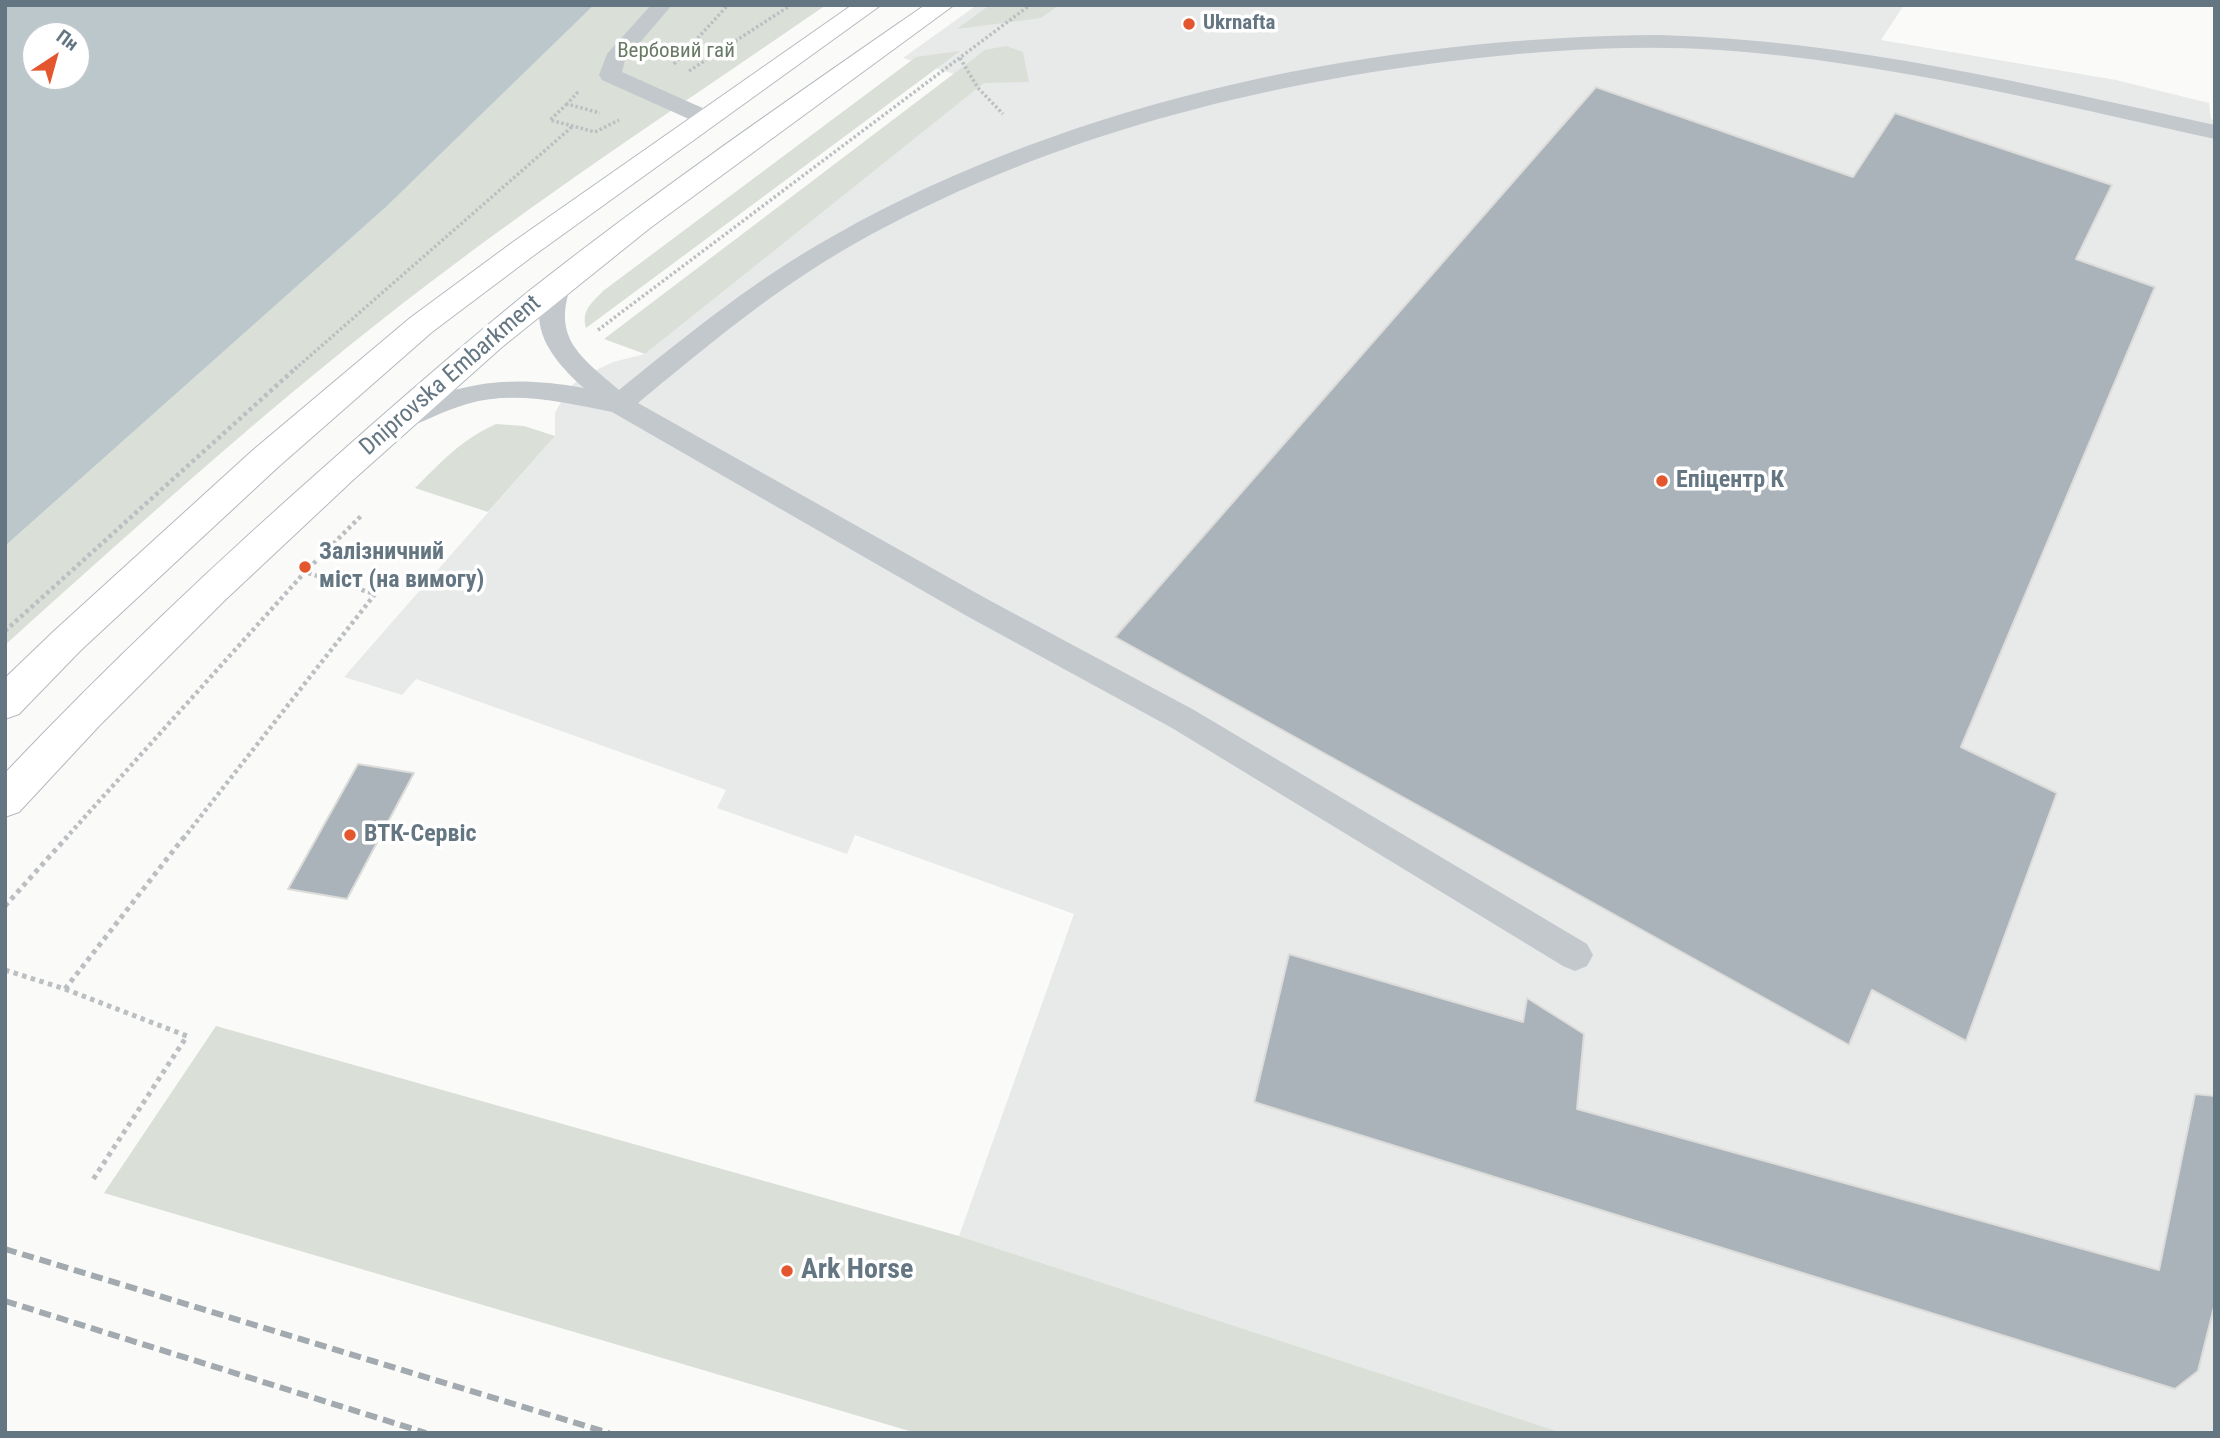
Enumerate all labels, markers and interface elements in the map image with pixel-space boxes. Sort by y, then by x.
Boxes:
place label: Ukrnafta [1203,11,1275,37]
marker: Ukrnafta [1181,16,1197,32]
north arrow [21,21,91,91]
text: Пн [52,25,83,56]
park label: Вербовий гай [617,39,735,65]
street label: Dniprovska Embarkment [355,290,547,462]
place label: Епіцентр К [1676,467,1784,495]
marker: Епіцентр К [1654,473,1670,489]
place label: Залізничний міст (на вимогу) [319,539,484,595]
marker: Залізничний міст (на вимогу) [297,559,313,575]
place label: ВТК-Сервіс [364,821,477,849]
marker: ВТК-Сервіс [342,827,358,843]
place label: Ark Horse [801,1254,913,1288]
marker: Ark Horse [779,1263,795,1279]

